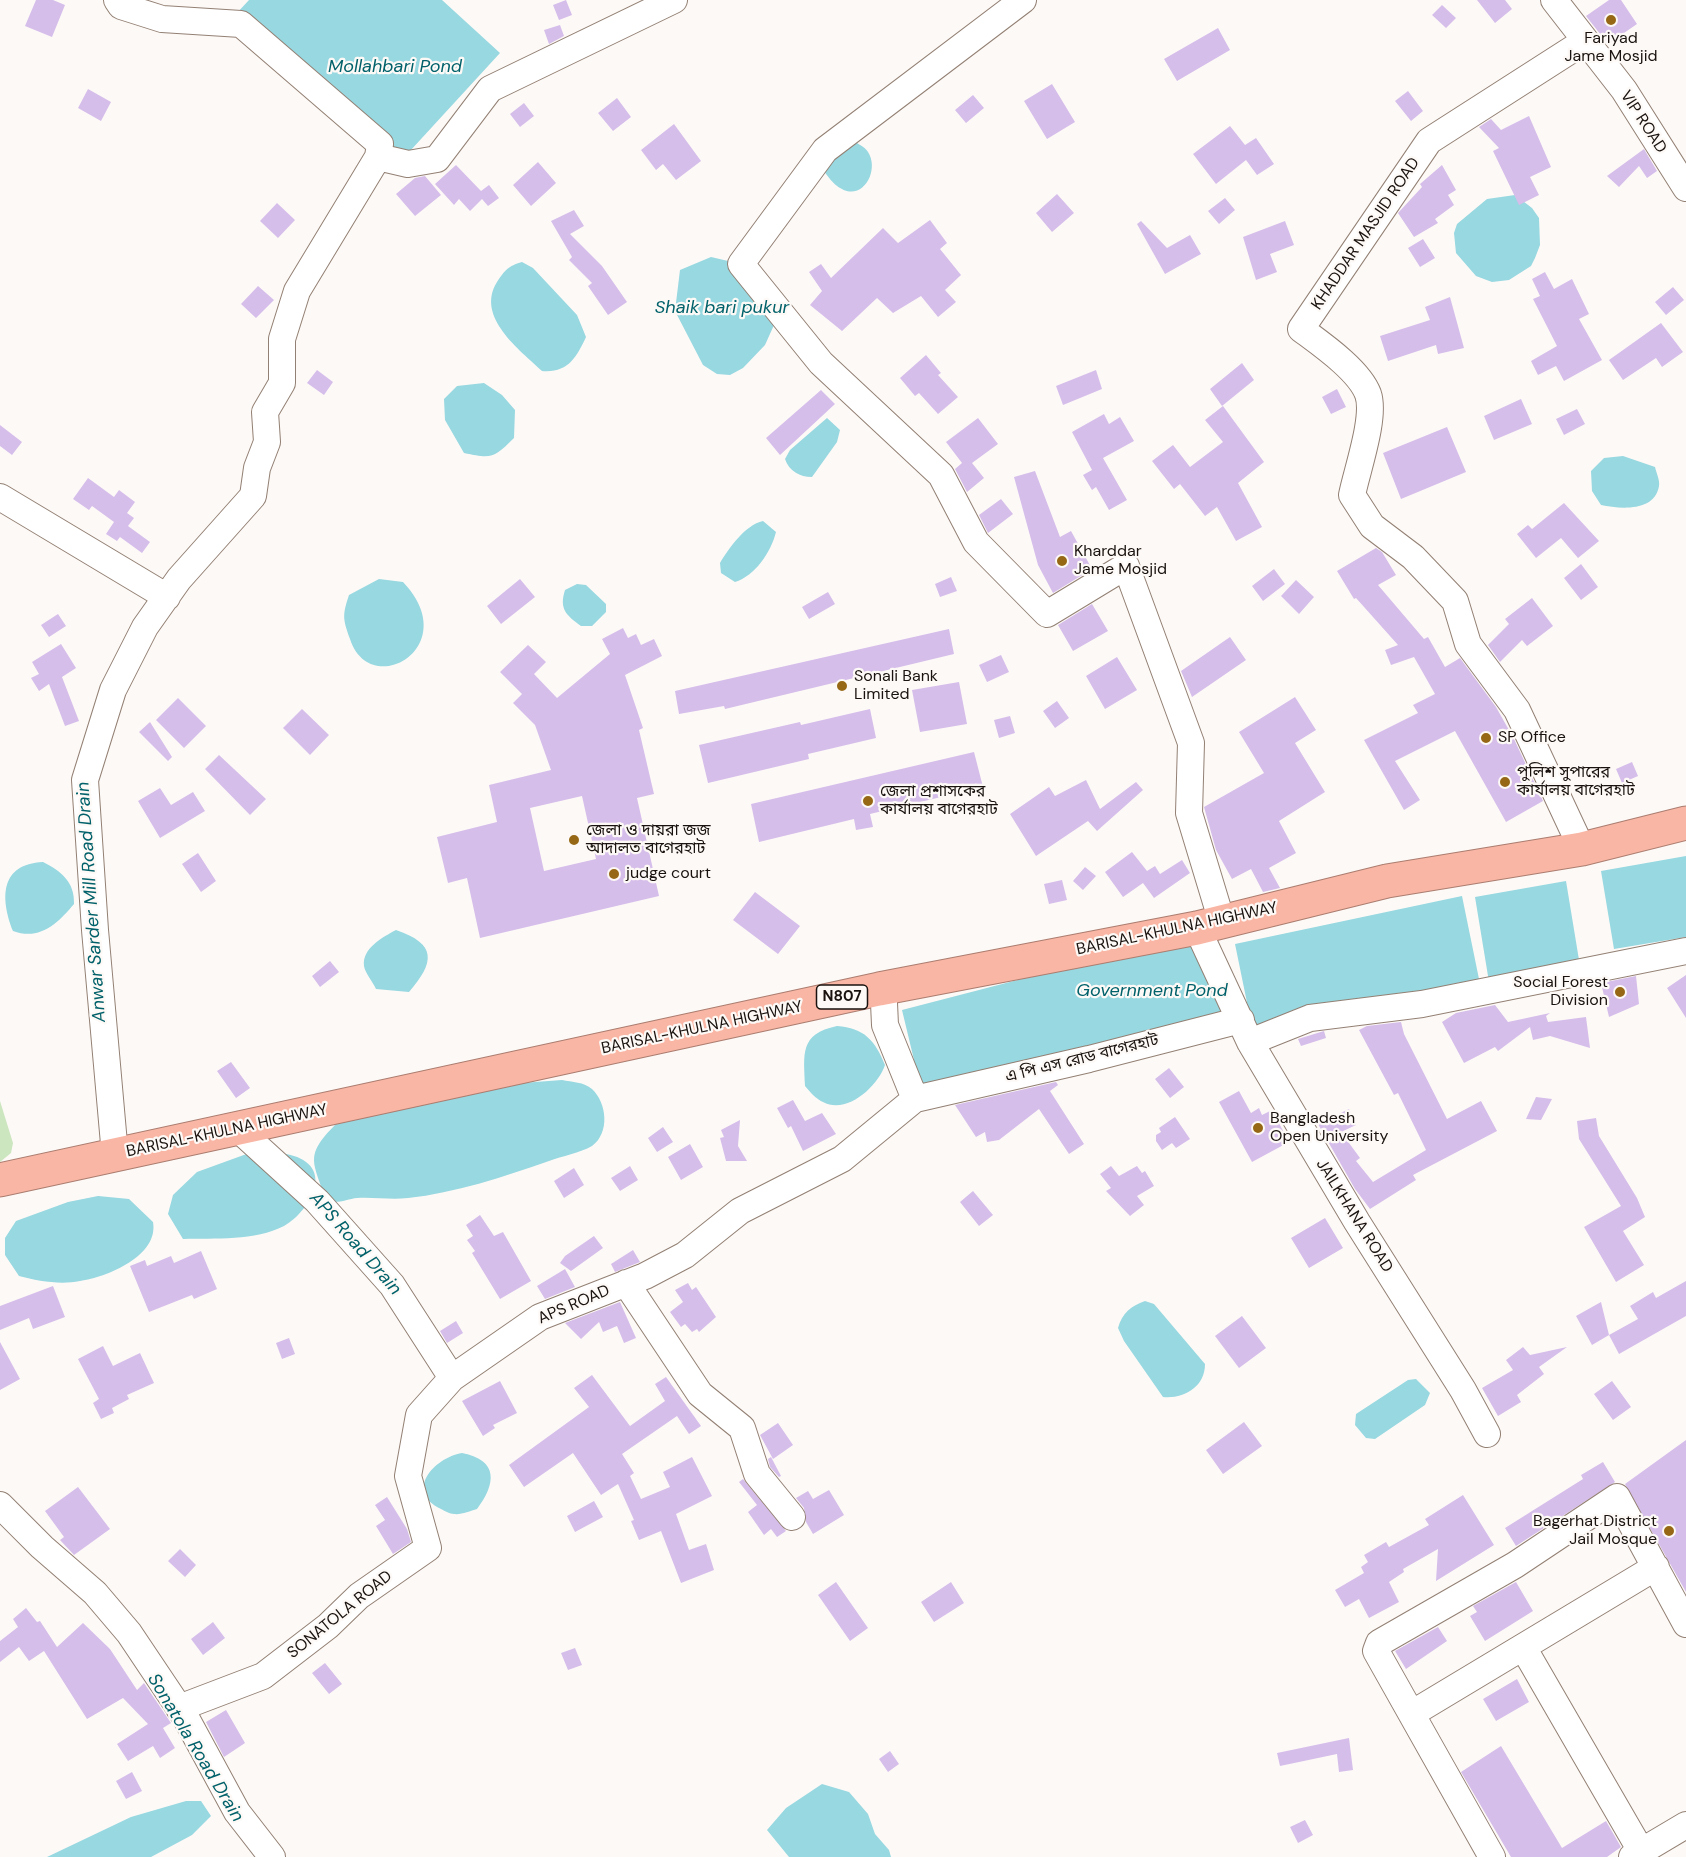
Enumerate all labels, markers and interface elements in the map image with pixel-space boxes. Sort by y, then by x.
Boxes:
marker: Fariyad Jame Mosjid [1604,13,1618,27]
place label: Fariyad Jame Mosjid [1564,29,1658,67]
water label: Mollahbari Pond [328,56,462,78]
street label: VIP ROAD [1616,87,1670,157]
street label: KHADDAR MASJID ROAD [1308,154,1424,314]
water label: Shaik bari pukur [655,297,789,319]
place label: Kharddar Jame Mosjid [1074,542,1167,580]
marker: Kharddar Jame Mosjid [1055,554,1069,568]
place label: Sonali Bank Limited [854,667,938,705]
marker: Sonali Bank Limited [835,679,849,693]
place label: SP Office [1498,728,1566,748]
marker: SP Office [1479,731,1493,745]
place label: পুলিশ সুপারের কার্যালয় বাগেরহাট [1517,763,1635,801]
marker: পুলিশ সুপারের কার্যালয় বাগেরহাট [1498,775,1512,789]
water label: Anwar Sarder Mill Road Drain [73,781,111,1023]
place label: জেলা প্রশাসকের কার্যালয় বাগেরহাট [880,782,998,820]
marker: জেলা প্রশাসকের কার্যালয় বাগেরহাট [861,794,875,808]
place label: জেলা ও দায়রা জজ আদালত বাগেরহাট [586,821,711,859]
marker: জেলা ও দায়রা জজ আদালত বাগেরহাট [567,833,581,847]
place label: judge court [626,864,711,884]
marker: judge court [607,867,621,881]
street label: BARISAL-KHULNA HIGHWAY [1075,898,1279,960]
place label: Social Forest Division [1513,973,1608,1011]
water label: Government Pond [1076,980,1228,1002]
road number: N807 [816,985,868,1009]
marker: Social Forest Division [1613,985,1627,999]
street label: BARISAL-KHULNA HIGHWAY [600,997,804,1059]
street label: এ পি এস রোড বাগেরহাট [1003,1031,1161,1087]
street label: BARISAL-KHULNA HIGHWAY [125,1100,329,1162]
place label: Bangladesh Open University [1270,1109,1389,1147]
marker: Bangladesh Open University [1251,1121,1265,1135]
street label: JAILKHANA ROAD [1311,1156,1397,1276]
water label: APS Road Drain [304,1188,406,1300]
street label: APS ROAD [535,1281,613,1329]
place label: Bagerhat District Jail Mosque [1533,1512,1657,1550]
marker: Bagerhat District Jail Mosque [1662,1524,1676,1538]
street label: SONATOLA ROAD [284,1567,396,1663]
water label: Sonatola Road Drain [142,1670,248,1826]

